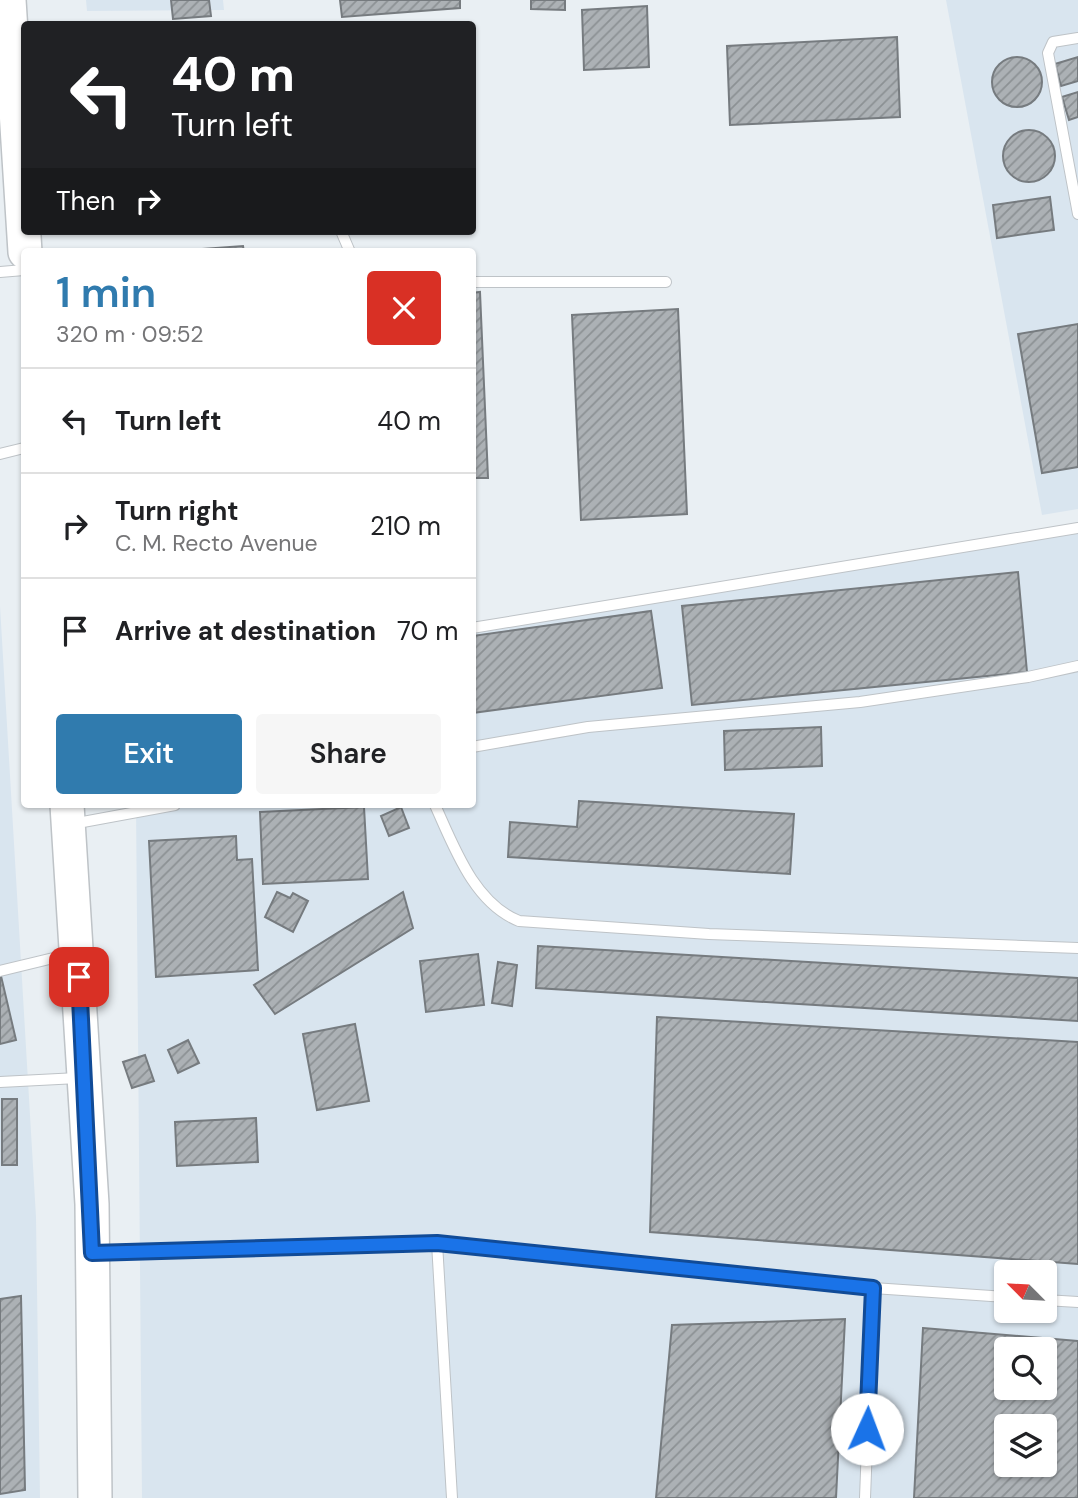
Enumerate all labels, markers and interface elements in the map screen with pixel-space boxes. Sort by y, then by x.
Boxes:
text: 40 m [171,42,295,106]
icon: left [56,49,147,140]
text: Turn left [171,104,293,146]
icon: right [129,182,167,220]
text: Then [56,184,115,218]
text: 1 min [56,265,156,320]
button: close [367,271,441,345]
text: 320 m · 09:52 [56,319,203,349]
icon: left [56,402,94,440]
text: Turn left [115,404,222,438]
text: 40 m [377,404,441,438]
text: Turn right [115,494,239,528]
icon: right [56,507,94,545]
text: 210 m [370,509,441,543]
text: C. M. Recto Avenue [115,528,318,558]
icon: arrive [56,612,94,650]
text: Arrive at destination [115,614,376,648]
text: 70 m [397,614,458,648]
button: Exit [56,714,242,794]
button: Share [256,714,441,794]
pin [49,947,109,1007]
icon: arrive [60,958,98,996]
north arrow [994,1260,1057,1323]
map controls [994,1260,1057,1477]
button: search [994,1337,1057,1400]
position arrow [830,1392,904,1466]
button: layers [994,1414,1057,1477]

